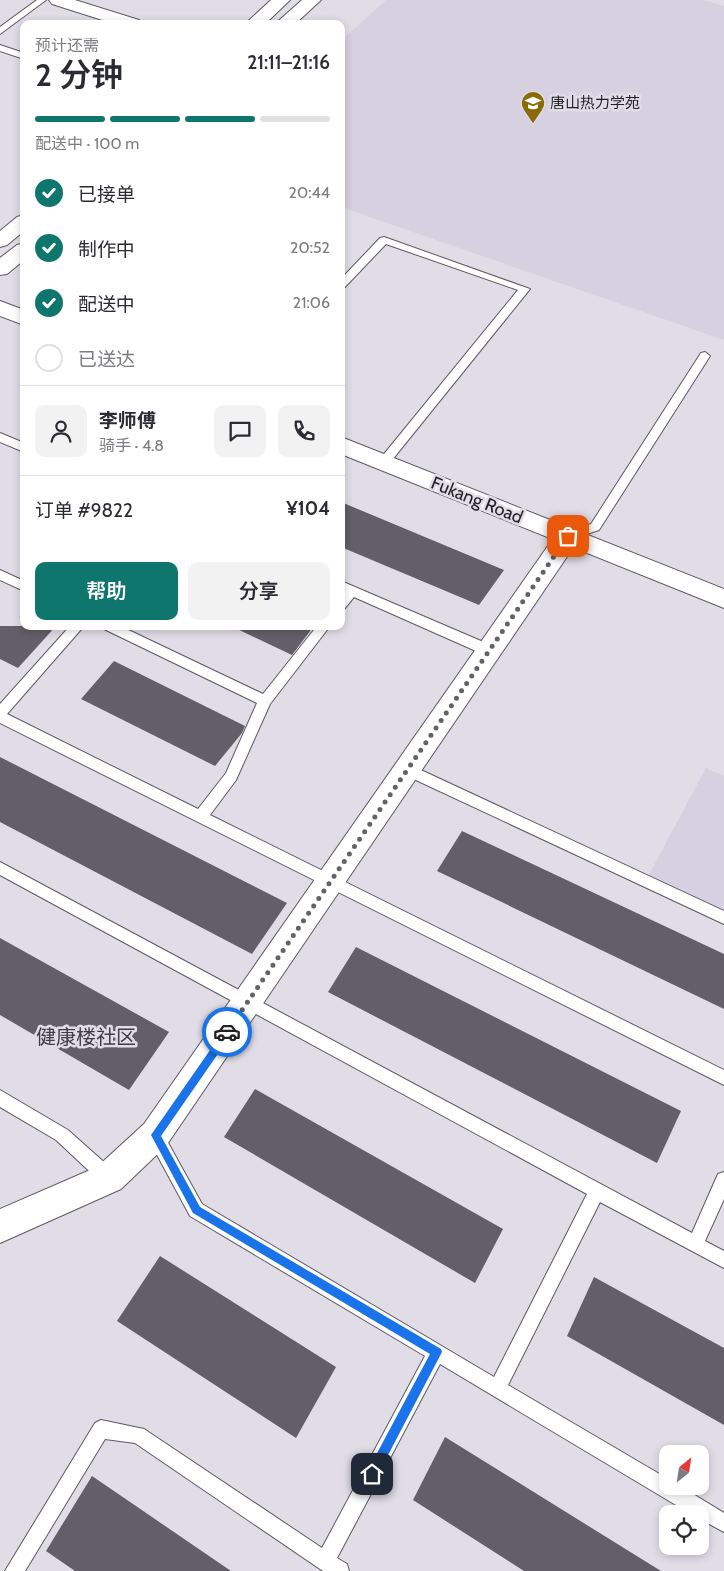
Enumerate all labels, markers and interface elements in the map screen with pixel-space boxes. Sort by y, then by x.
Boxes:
text: 预计还需 [35,36,99,55]
text: 21:11–21:16 [247,51,330,74]
text: 2 分钟 [35,55,123,94]
school or university icon: 唐山热力学苑 [520,90,546,124]
place label: 唐山热力学苑 [550,94,640,112]
text: 配送中 · 100 m [35,134,139,153]
icon: check [35,179,63,207]
text: 已接单 [78,183,135,206]
text: 20:44 [289,183,330,202]
icon: check [35,234,63,262]
text: 制作中 [78,238,135,261]
text: 20:52 [290,238,330,257]
icon: check [35,289,63,317]
text: 配送中 [78,293,135,316]
text: 21:06 [293,293,330,312]
text: 已送达 [78,348,135,371]
button: person [35,405,87,457]
button: chat [214,405,266,457]
button: phone [278,405,330,457]
text: 李师傅 [99,409,156,432]
text: 骑手 · 4.8 [99,436,164,455]
street label: Fukang Road [428,472,526,528]
text: ¥104 [286,497,330,520]
text: 订单 #9822 [35,499,133,522]
pin [547,515,589,557]
icon: bag [554,522,582,550]
button: 帮助 [35,562,178,620]
button: 分享 [188,562,330,620]
courier [202,1007,252,1057]
icon: car [213,1018,241,1046]
district label: 健康楼社区 [36,1025,136,1049]
north arrow [659,1445,709,1495]
map controls [659,1445,709,1555]
pin [351,1453,393,1495]
icon: home [358,1460,386,1488]
button: locate [659,1505,709,1555]

